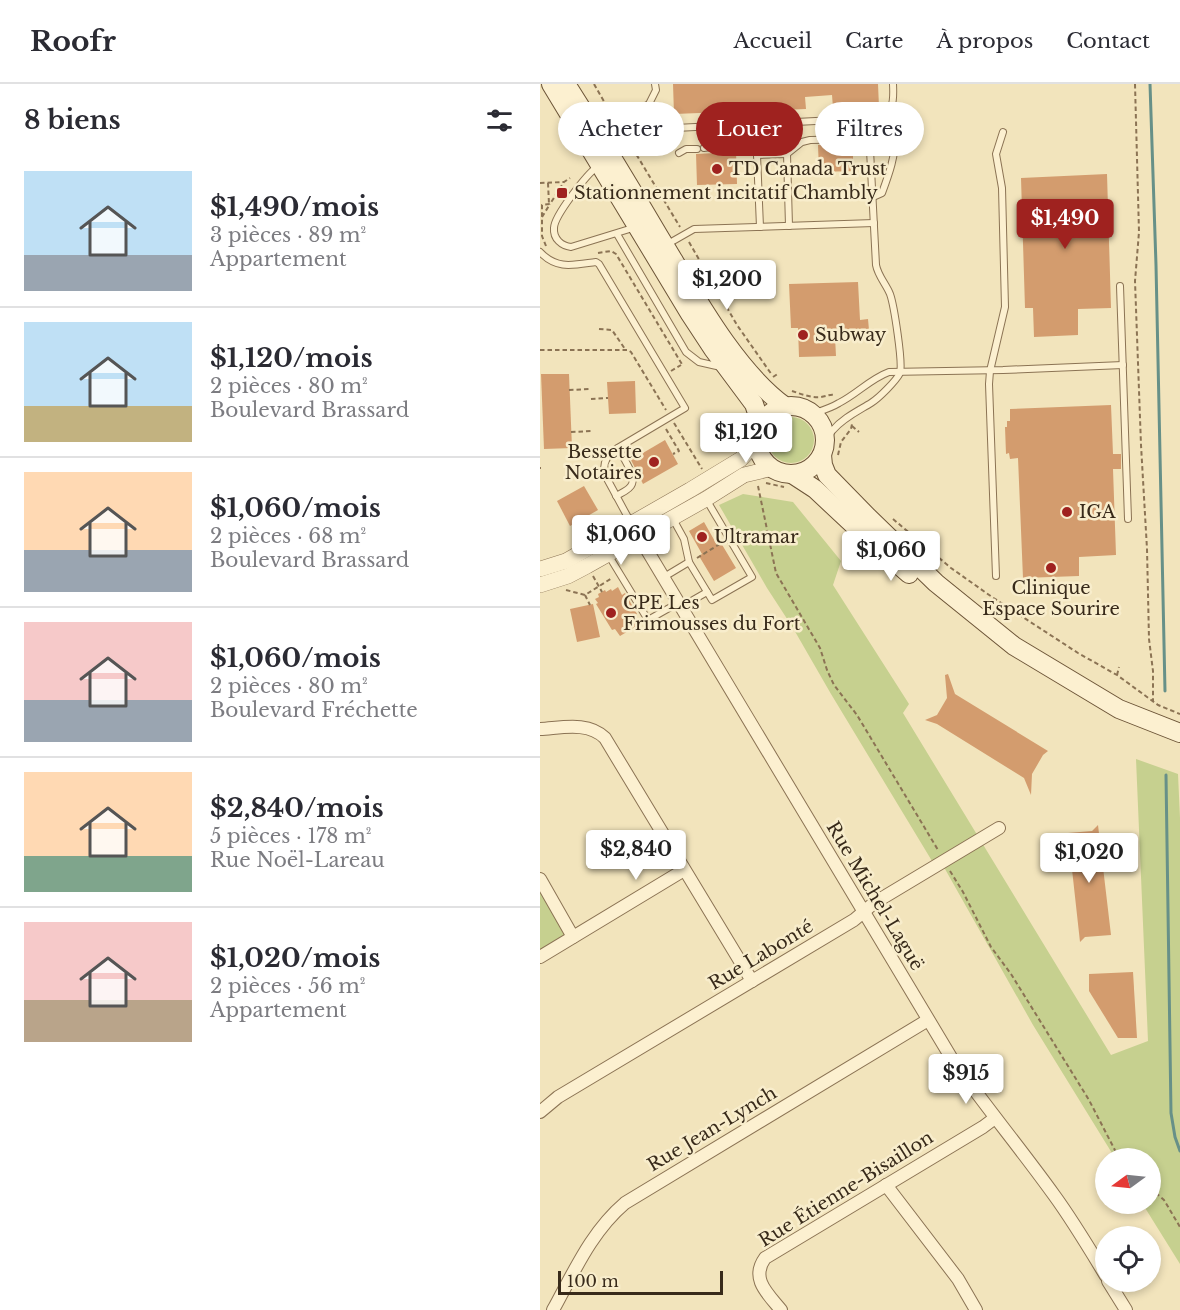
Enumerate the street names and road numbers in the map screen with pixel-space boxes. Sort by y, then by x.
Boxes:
street label: Rue Michel-Laguë [822,817,928,975]
street label: Rue Labonté [705,915,817,995]
street label: Rue Jean-Lynch [643,1082,781,1176]
street label: Rue Étienne-Bisaillon [754,1125,937,1252]

